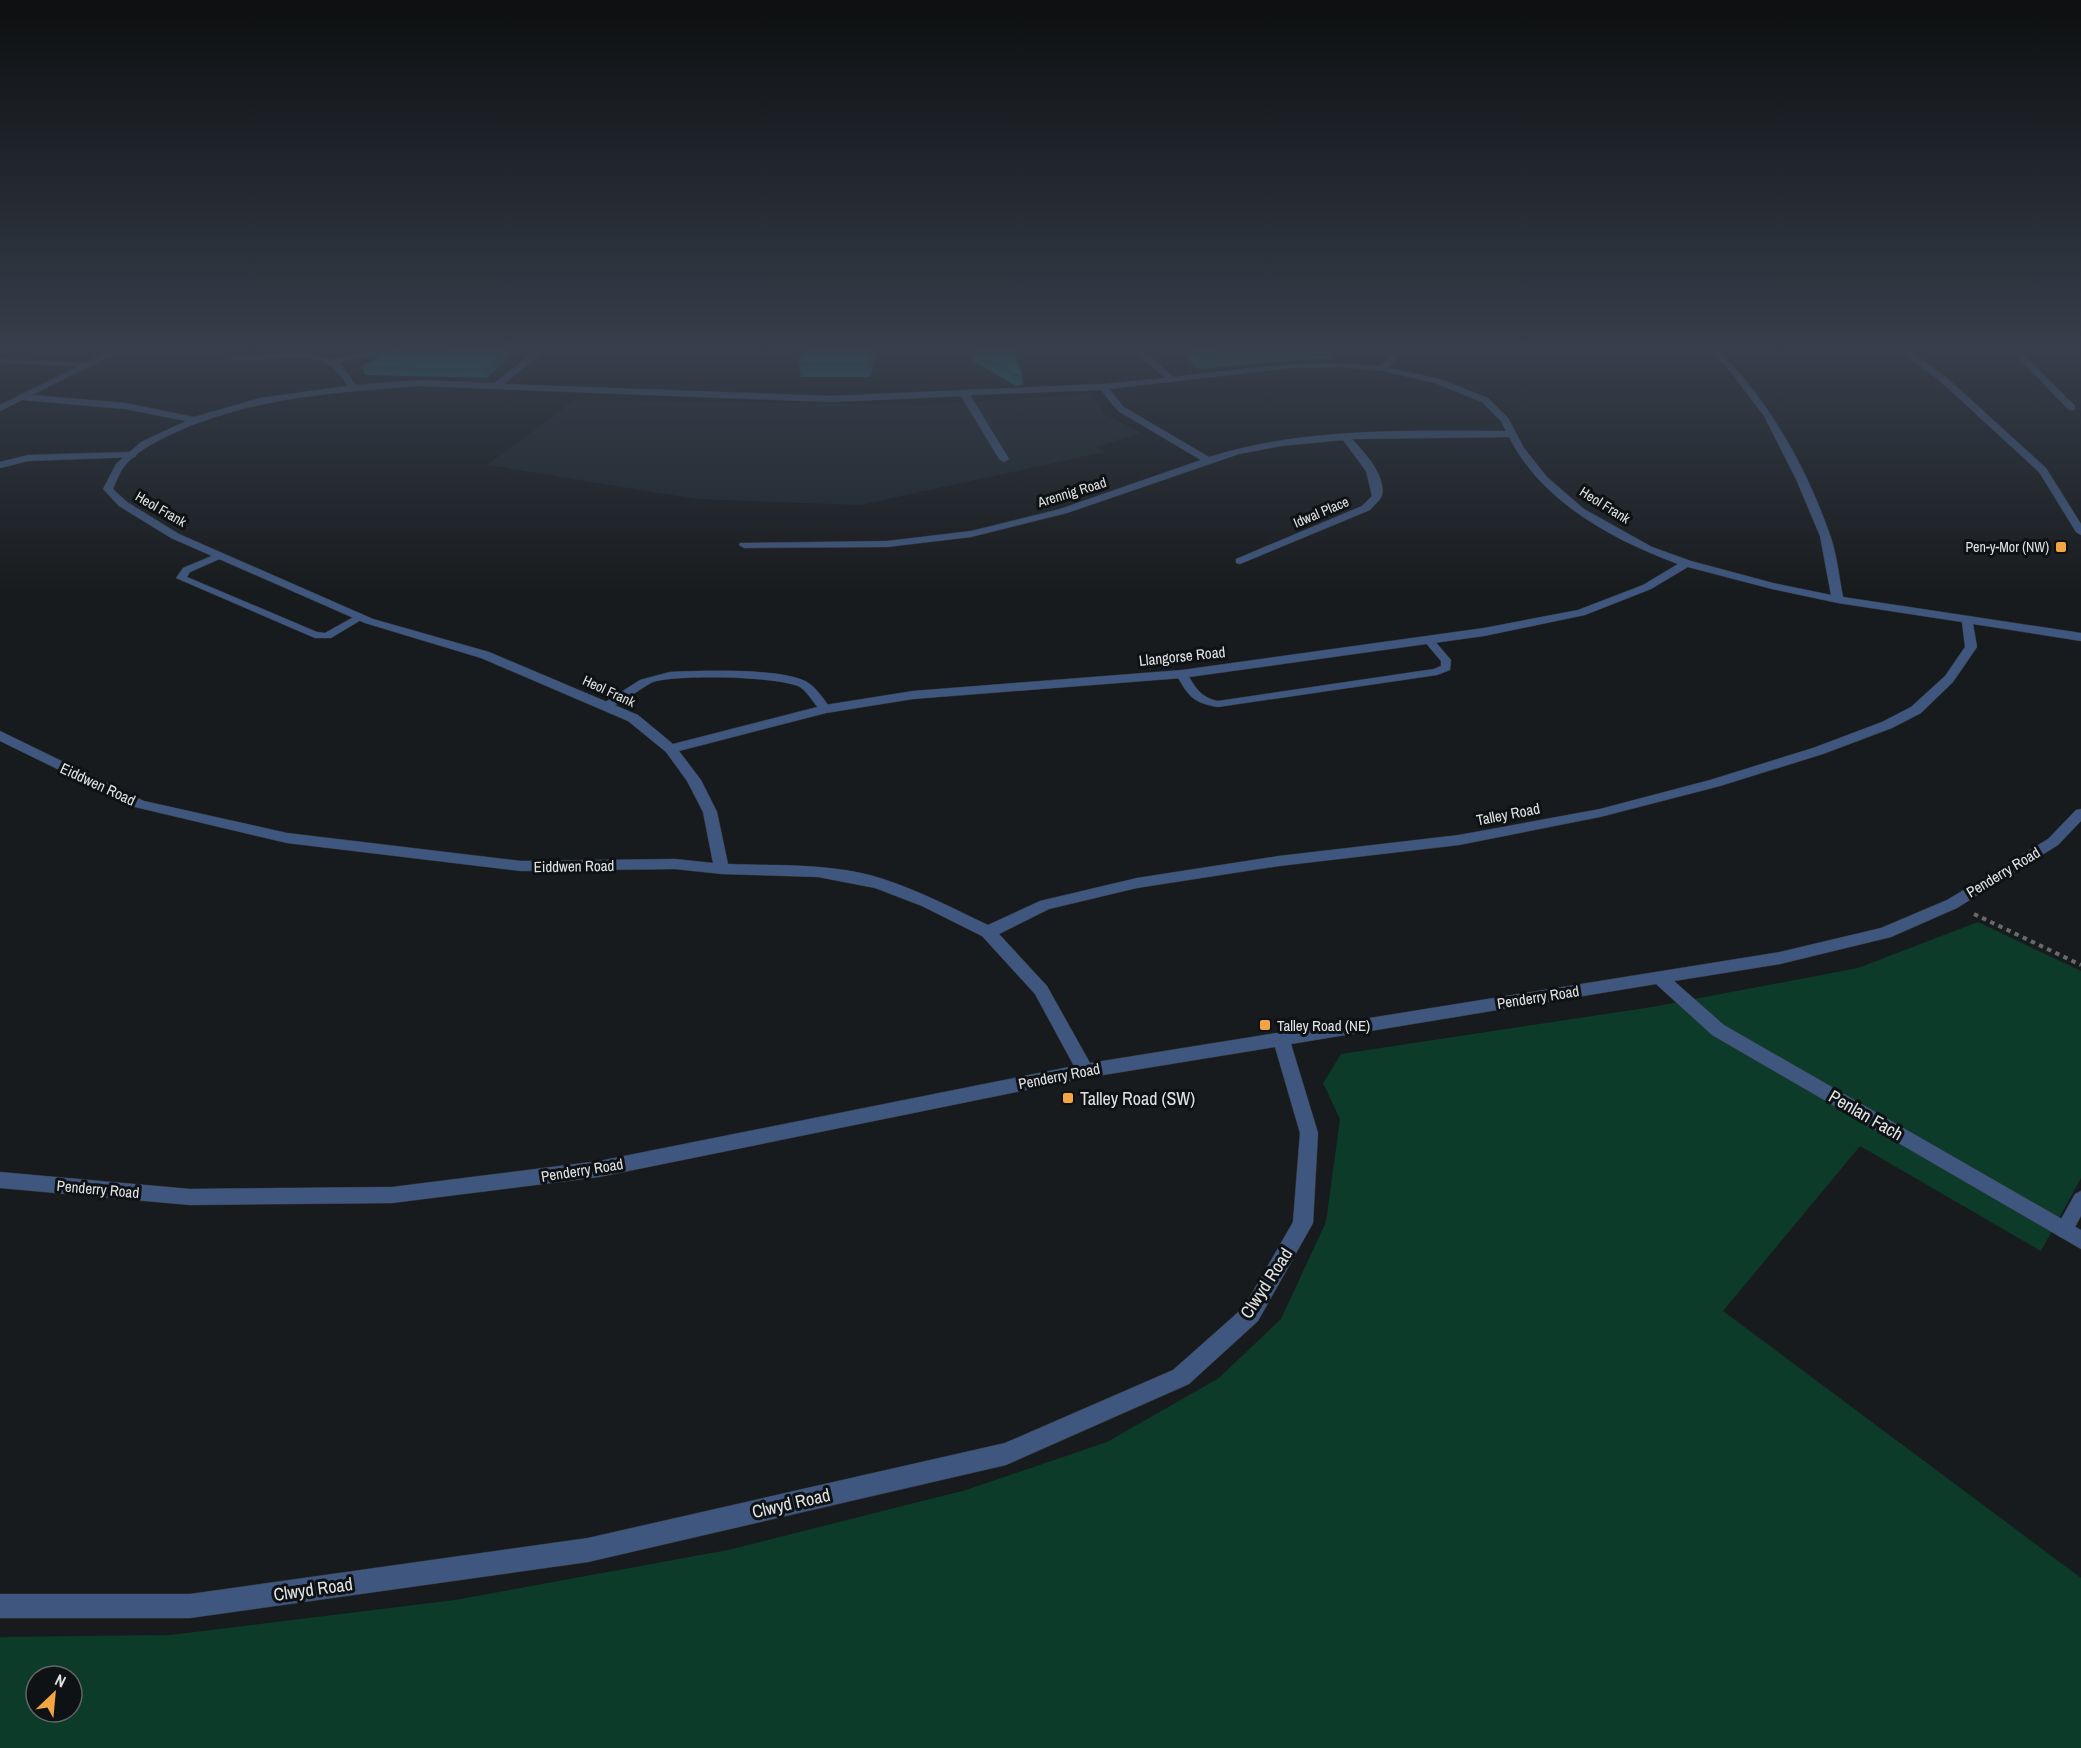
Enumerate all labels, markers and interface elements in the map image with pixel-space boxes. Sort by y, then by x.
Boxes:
street label: Arennig Road [1035,473,1109,511]
street label: Heol Frank [1576,482,1634,528]
street label: Heol Frank [132,487,190,531]
street label: Idwal Place [1290,492,1352,532]
place label: Pen-y-Mor (NW) [1965,538,2049,556]
marker: Pen-y-Mor (NW) [2054,540,2068,554]
street label: Llangorse Road [1138,641,1226,671]
street label: Heol Frank [580,671,638,711]
street label: Eiddwen Road [57,757,139,811]
street label: Talley Road [1474,798,1542,830]
street label: Penderry Road [1962,842,2044,902]
street label: Eiddwen Road [533,855,615,877]
street label: Penderry Road [1495,980,1581,1014]
place label: Talley Road (NE) [1277,1015,1370,1036]
marker: Talley Road (NE) [1258,1018,1272,1032]
street label: Penderry Road [1016,1058,1102,1094]
street label: Penlan Fach [1824,1084,1908,1146]
place label: Talley Road (SW) [1080,1086,1195,1111]
marker: Talley Road (SW) [1061,1091,1075,1105]
street label: Penderry Road [539,1153,625,1187]
street label: Penderry Road [56,1175,140,1203]
street label: Clwyd Road [1234,1243,1298,1323]
street label: Clwyd Road [749,1482,833,1524]
street label: Clwyd Road [272,1571,354,1607]
north arrow [24,1664,84,1724]
text: N [51,1669,70,1692]

